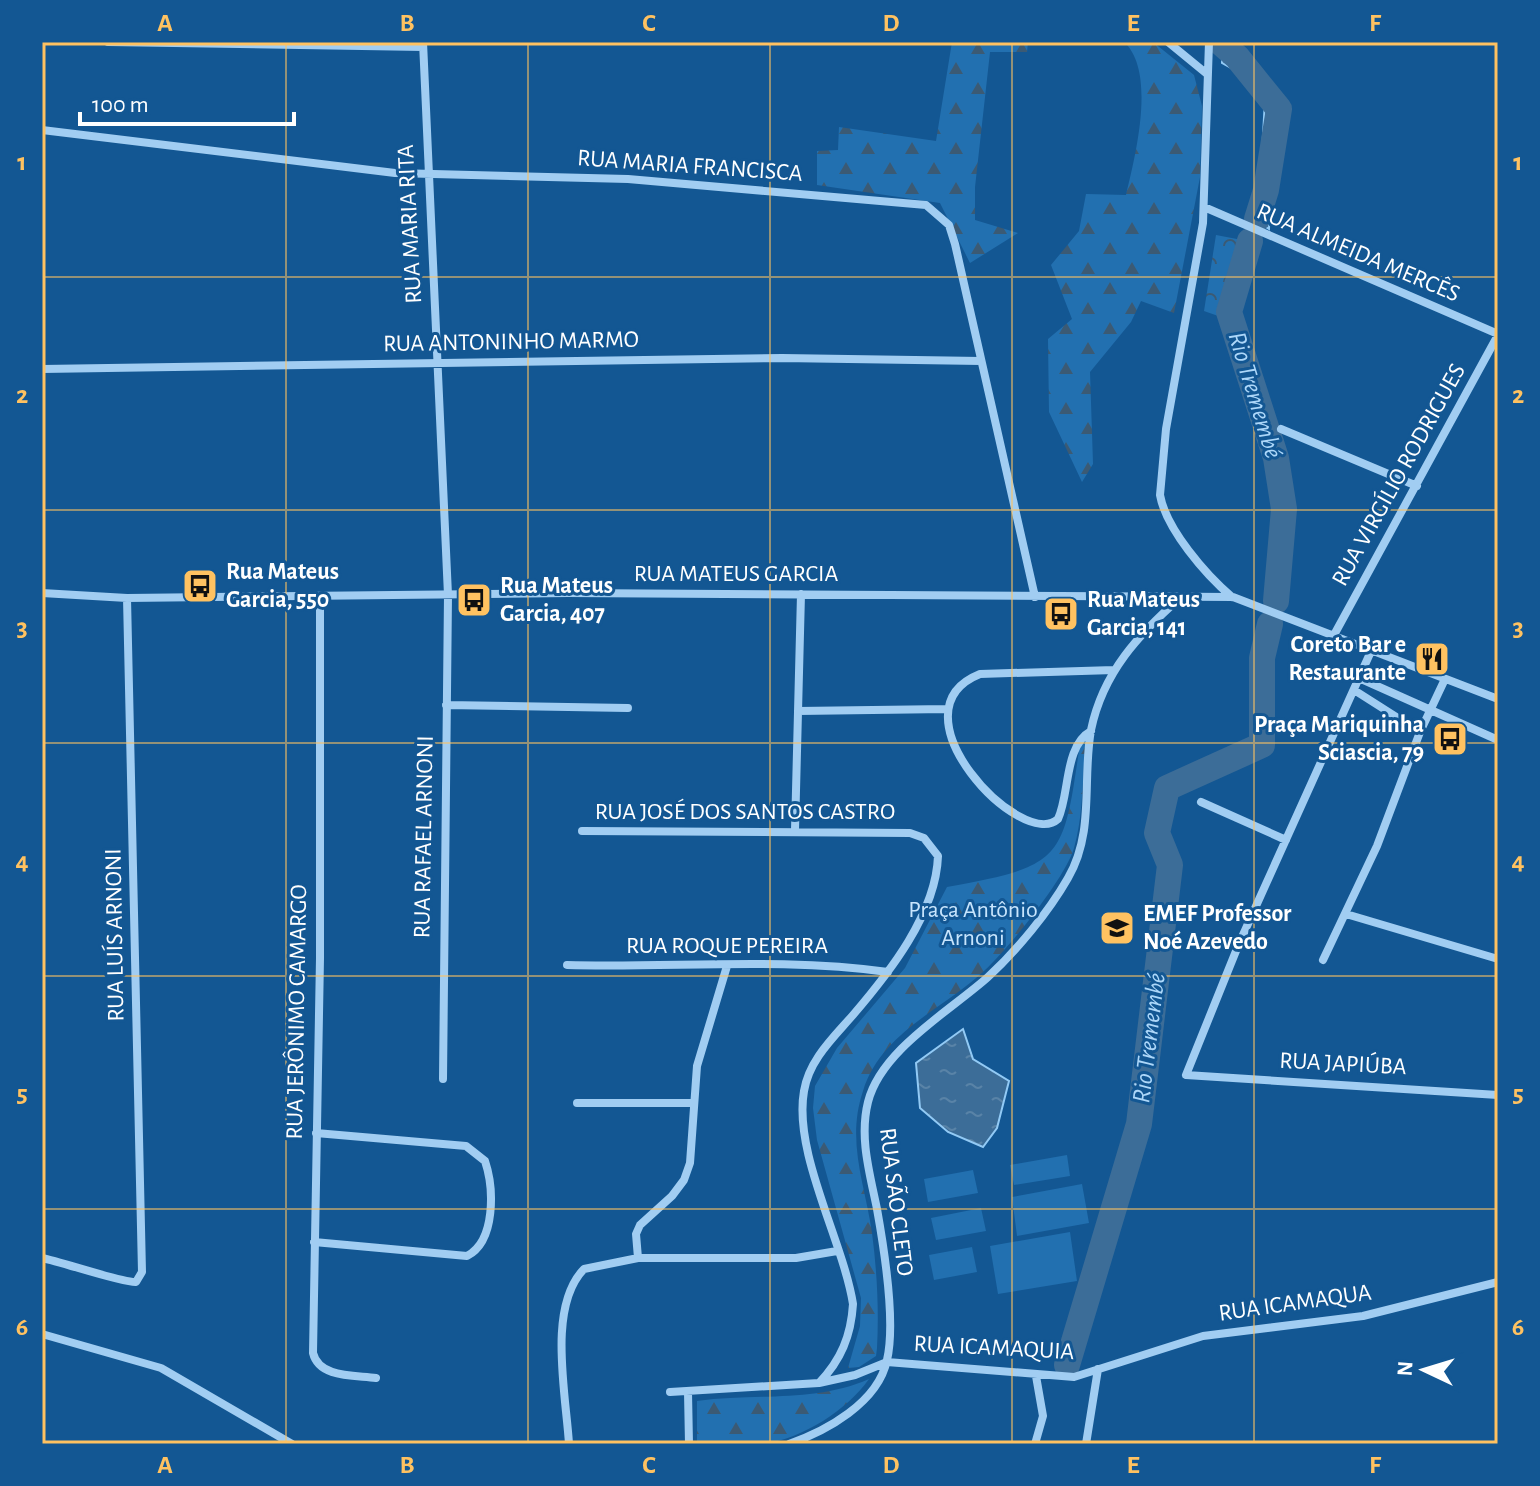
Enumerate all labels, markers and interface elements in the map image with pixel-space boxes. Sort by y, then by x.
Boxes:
text: A [157,10,173,36]
text: B [399,10,415,36]
text: C [642,10,656,36]
text: D [882,10,900,36]
text: E [1126,10,1140,36]
text: F [1369,10,1382,36]
scale bar [80,76,294,126]
text: 100 m [92,93,149,117]
street label: RUA MARIA RITA [394,144,426,304]
street label: RUA MARIA FRANCISCA [577,146,804,186]
text: 1 [17,149,27,175]
text: 1 [1513,149,1523,175]
street label: RUA ALMEIDA MERCÊS [1253,198,1464,307]
street label: RUA ANTONINHO MARMO [383,328,639,356]
water label: Rio Tremembé [1223,329,1287,462]
street label: RUA VIRGÍLIO RODRIGUES [1326,359,1470,590]
text: 2 [16,382,28,408]
text: 2 [1512,382,1524,408]
place label: Rua Mateus Garcia, 550 [226,560,339,612]
street label: RUA MATEUS GARCIA [634,562,838,586]
bus stop icon: Rua Mateus Garcia, 550 [181,567,219,605]
place label: Rua Mateus Garcia, 407 [500,574,613,626]
bus stop icon: Rua Mateus Garcia, 407 [455,581,493,619]
place label: Rua Mateus Garcia, 141 [1087,588,1200,640]
bus stop icon: Rua Mateus Garcia, 141 [1042,595,1080,633]
text: 3 [16,615,28,641]
text: 3 [1512,615,1524,641]
place label: Coreto Bar e Restaurante [1289,633,1406,685]
restaurant icon: Coreto Bar e Restaurante [1413,640,1451,678]
place label: Praça Mariquinha Sciascia, 79 [1254,713,1424,765]
bus stop icon: Praça Mariquinha Sciascia, 79 [1431,720,1469,758]
street label: RUA RAFAEL ARNONI [410,735,438,939]
street label: RUA JOSÉ DOS SANTOS CASTRO [595,798,895,824]
text: 4 [15,848,29,874]
street label: RUA LUÍS ARNONI [99,848,129,1022]
text: 4 [1511,848,1525,874]
street label: RUA JERÔNIMO CAMARGO [281,884,311,1140]
park label: Praça Antônio Arnoni [908,898,1038,950]
place label: EMEF Professor Noé Azevedo [1143,902,1292,954]
school or university icon: EMEF Professor Noé Azevedo [1098,909,1136,947]
street label: RUA ROQUE PEREIRA [626,934,828,958]
water label: Rio Tremembé [1128,971,1170,1105]
street label: RUA JAPIÚBA [1279,1047,1407,1079]
text: 5 [16,1081,28,1107]
text: 5 [1512,1081,1524,1107]
street label: RUA SÃO CLETO [875,1126,919,1278]
street label: RUA ICAMAQUA [1217,1280,1373,1326]
text: 6 [16,1314,28,1340]
text: 6 [1512,1314,1524,1340]
north arrow [1384,1330,1464,1410]
street label: RUA ICAMAQUIA [913,1332,1075,1364]
text: N [1394,1360,1417,1377]
text: A [157,1452,173,1478]
text: B [399,1452,415,1478]
text: C [642,1452,656,1478]
text: D [882,1452,900,1478]
text: E [1126,1452,1140,1478]
text: F [1369,1452,1382,1478]

